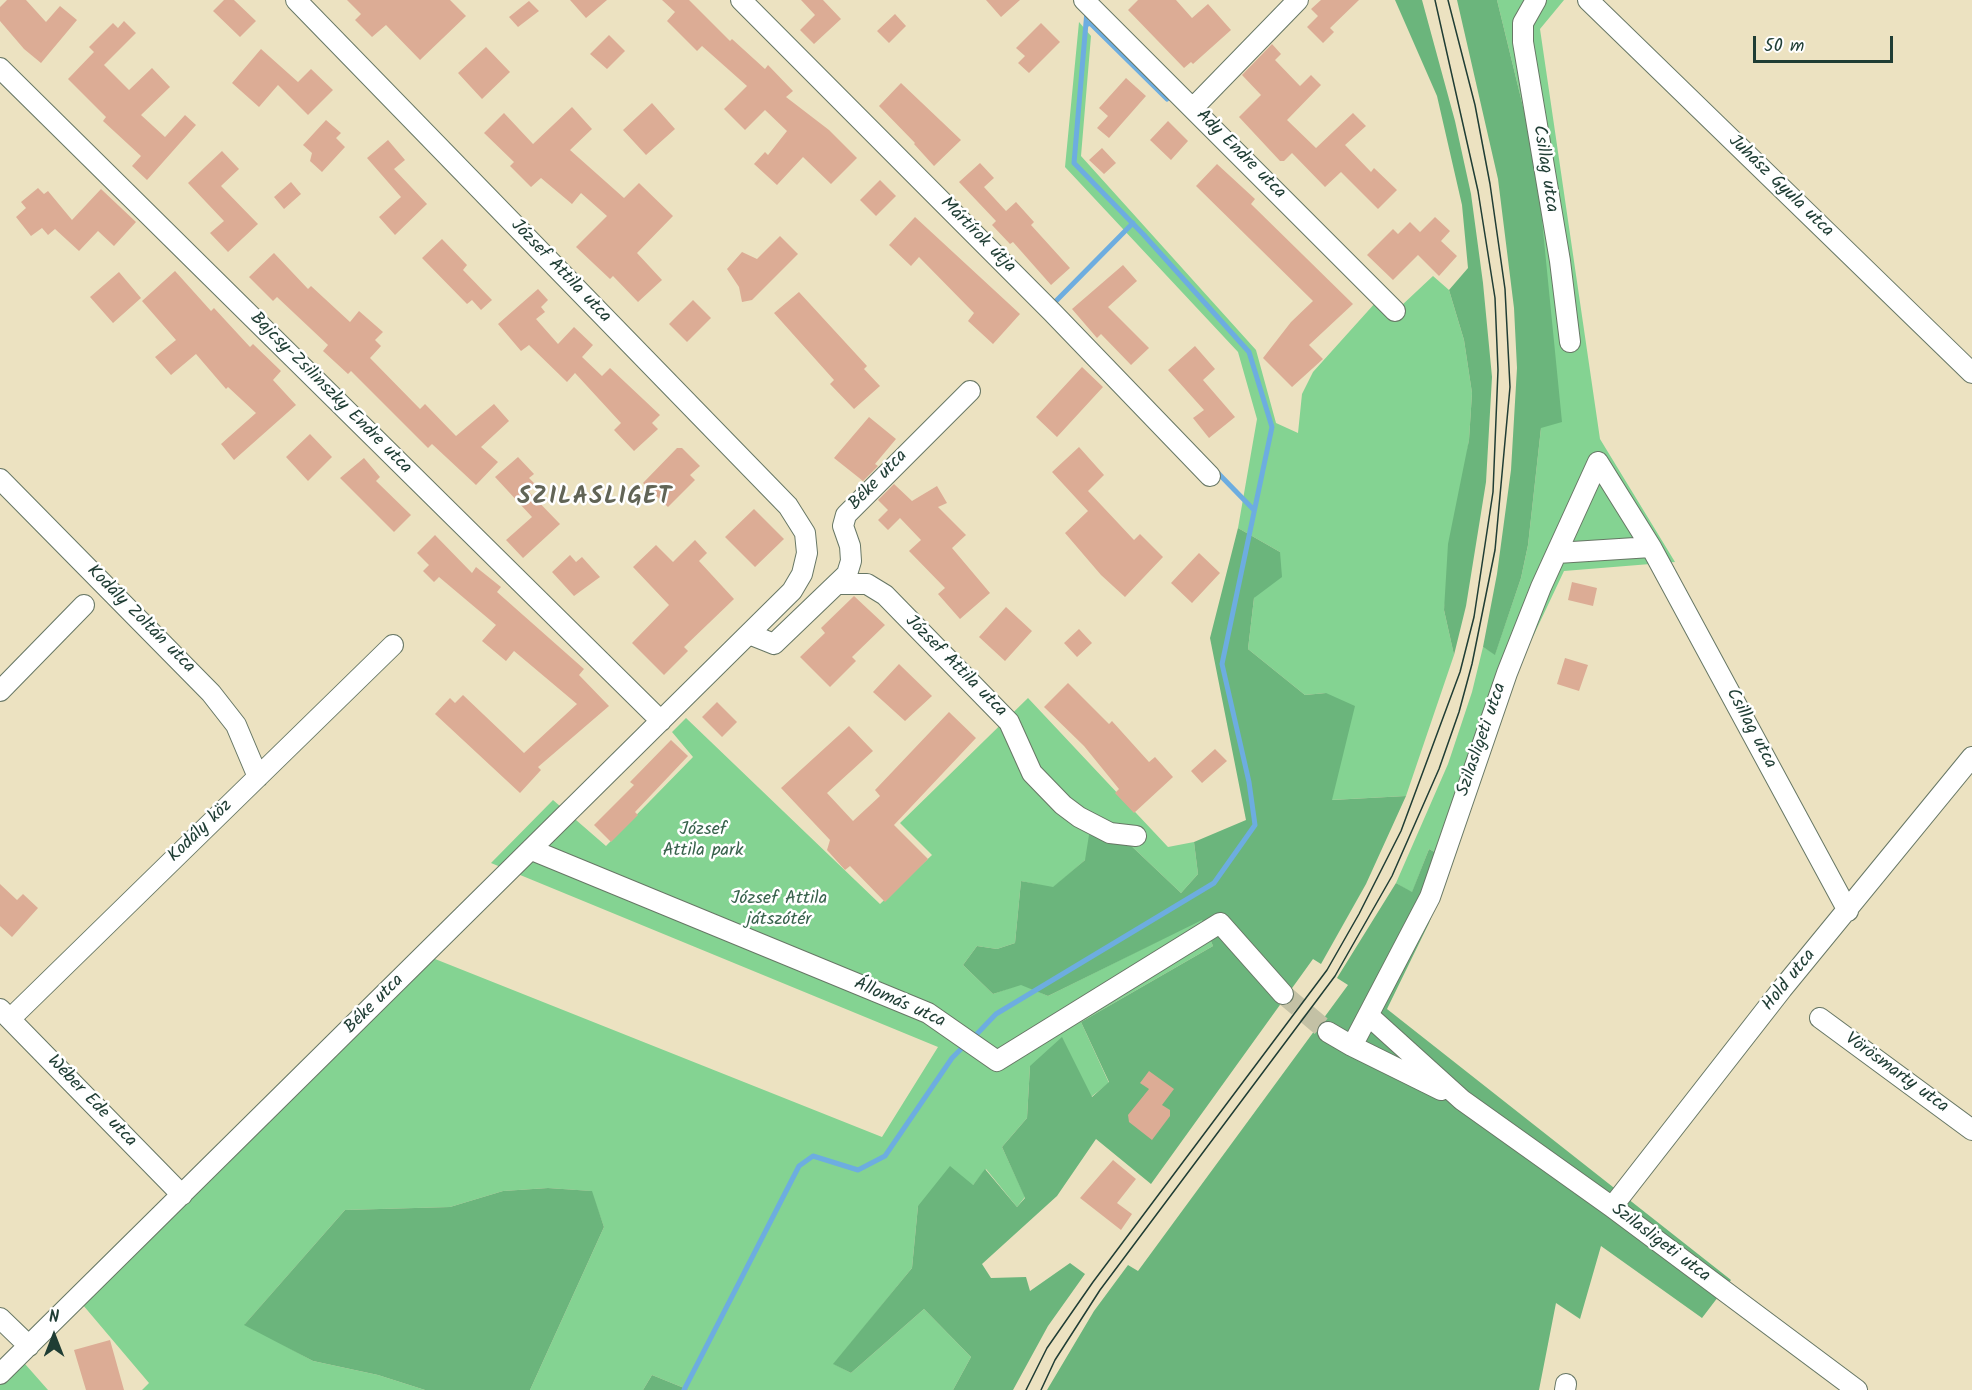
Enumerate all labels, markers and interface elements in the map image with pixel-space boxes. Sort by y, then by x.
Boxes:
scale bar [1756,24,1896,62]
text: 50 m [1764,32,1804,61]
street label: Ady Endre utca [1191,106,1289,204]
street label: Csillag utca [1526,124,1562,214]
street label: Juhász Gyula utca [1723,131,1837,243]
street label: Mártírok útja [935,194,1019,278]
street label: József Attila utca [505,216,615,328]
street label: Bajcsy-Zsilinszky Endre utca [244,308,416,480]
street label: Béke utca [845,446,913,516]
district label: SZILASLIGET [517,485,673,513]
street label: Kodály Zoltán utca [81,561,199,679]
street label: József Attila utca [899,611,1011,723]
street label: Szilasligeti utca [1454,681,1512,799]
street label: Csillag utca [1720,685,1780,773]
street label: Kodály köz [164,796,238,868]
park label: József Attila park [663,820,743,862]
park label: József Attila játszótér [731,889,827,932]
street label: Hold utca [1759,946,1821,1016]
street label: Béke utca [341,971,409,1039]
street label: Állomás utca [850,974,948,1034]
street label: Vörösmarty utca [1840,1029,1952,1119]
street label: Wéber Ede utca [42,1051,140,1153]
street label: Szilasligeti utca [1606,1200,1714,1288]
text: N [49,1305,59,1330]
north arrow [24,1306,84,1366]

